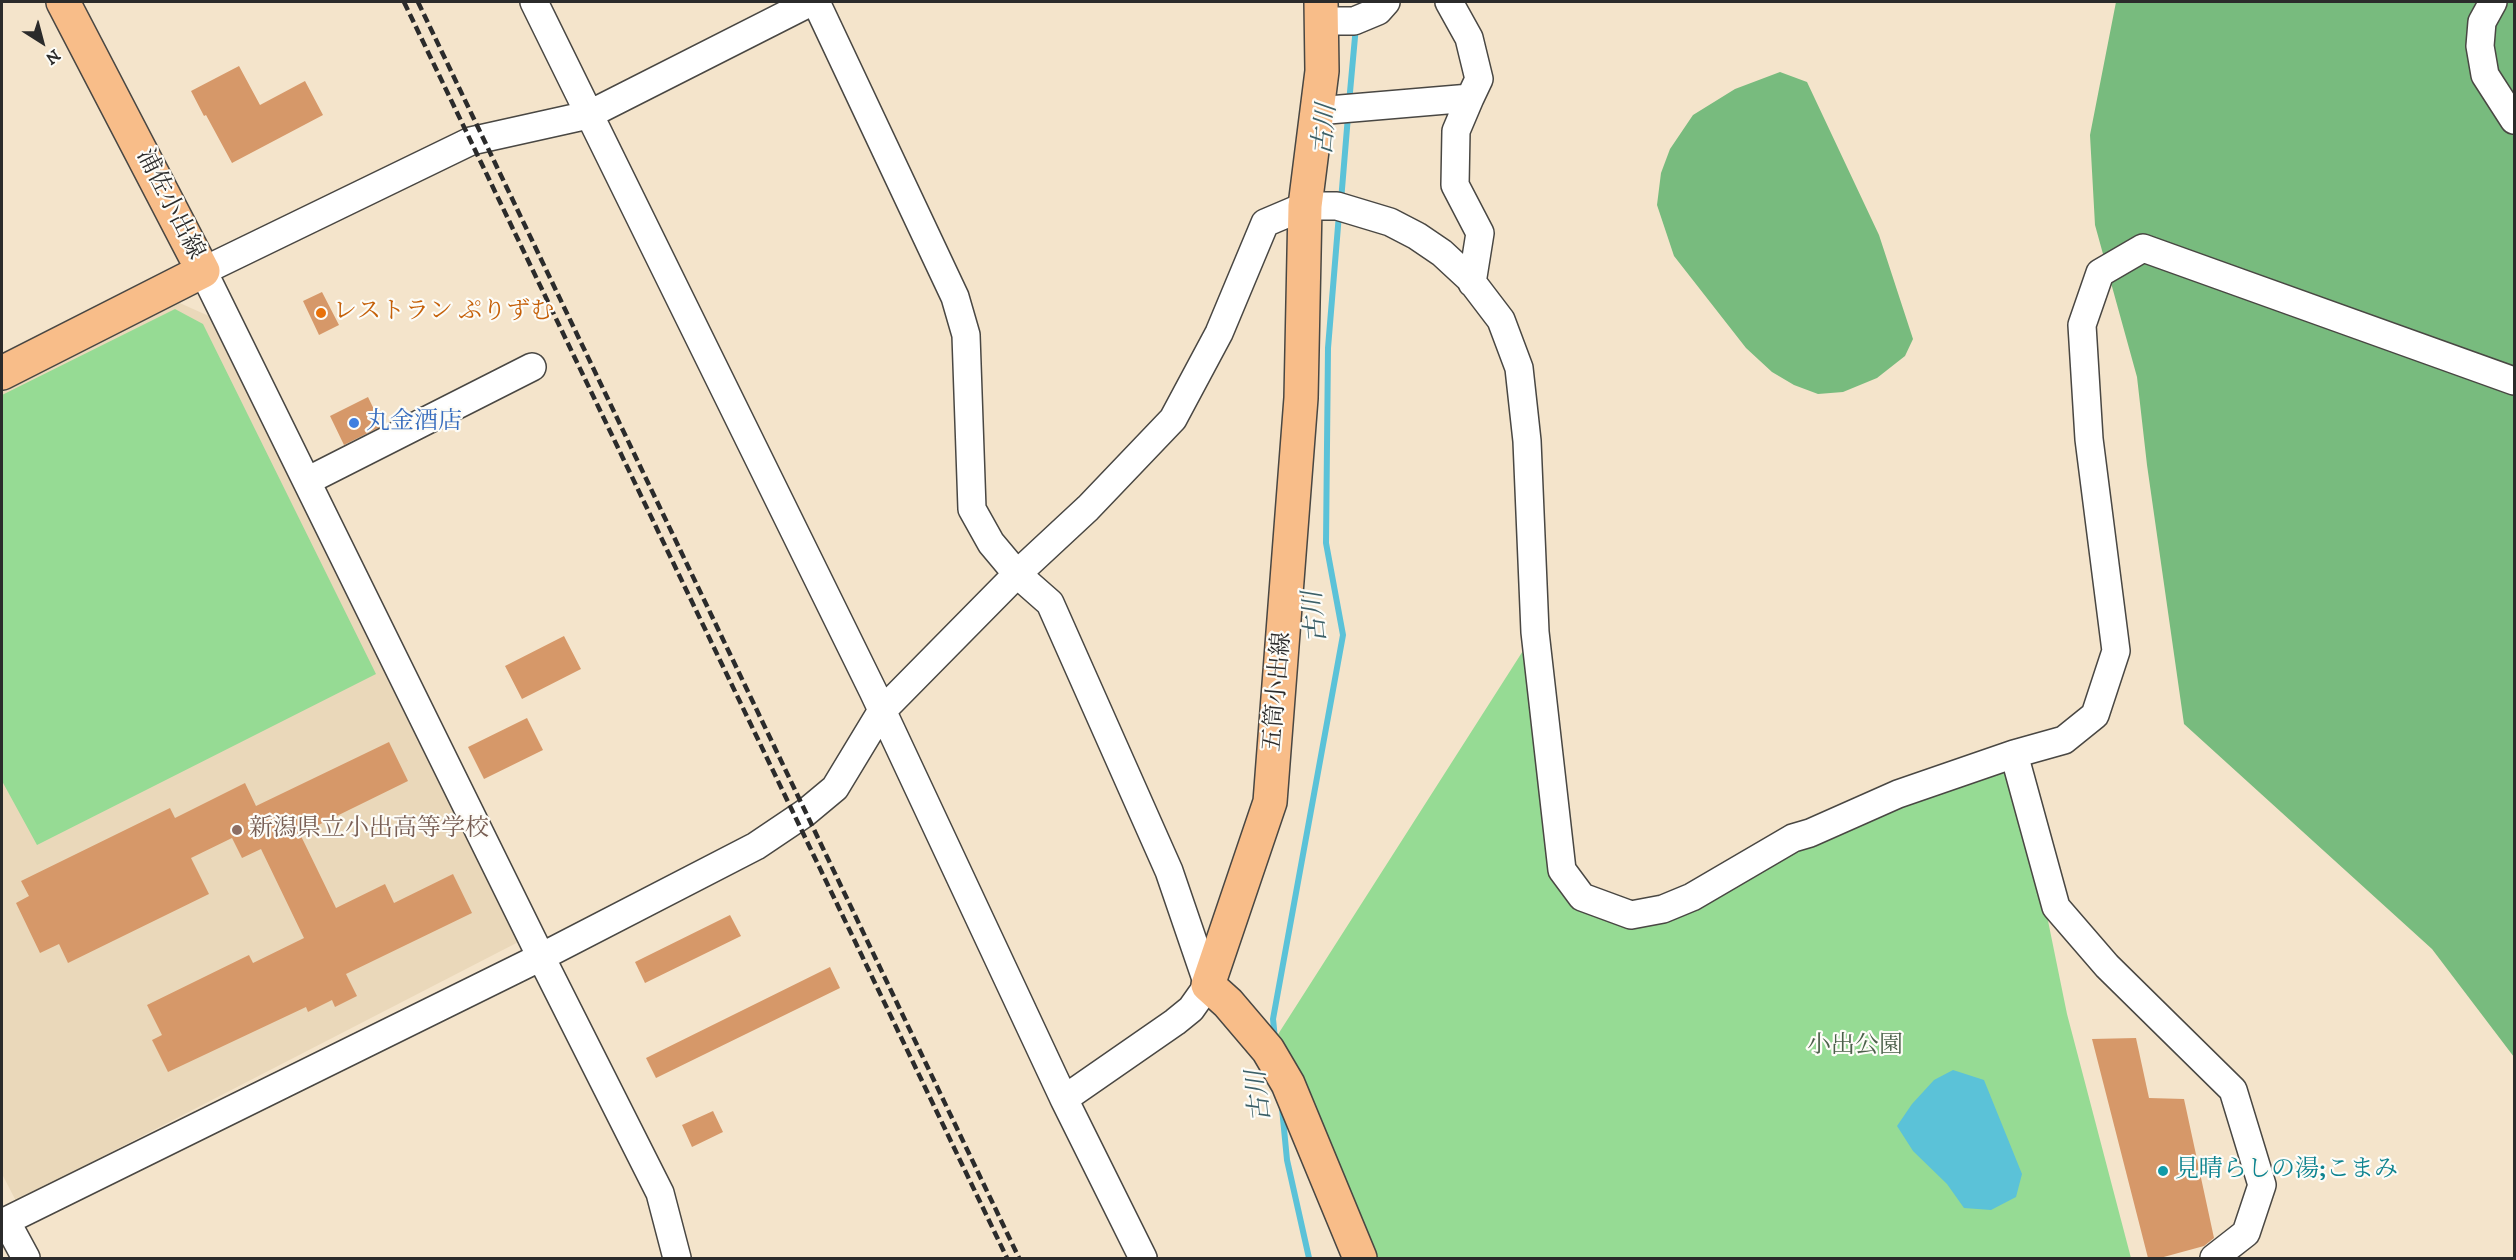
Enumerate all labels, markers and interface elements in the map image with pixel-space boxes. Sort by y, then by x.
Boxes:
north arrow [12,12,72,72]
text: N [41,45,64,69]
water label: 古川 [1309,103,1345,157]
street label: 浦佐小出線 [129,145,209,265]
place label: レストラン ぷりずむ [333,299,554,327]
marker: レストラン ぷりずむ [314,306,328,320]
place label: 丸金酒店 [366,409,462,437]
marker: 丸金酒店 [347,416,361,430]
water label: 古川 [1299,590,1335,644]
street label: 五筒小出線 [1259,631,1299,753]
place label: 新潟県立小出高等学校 [249,816,489,844]
marker: 新潟県立小出高等学校 [230,823,244,837]
park label: 小出公園 [1807,1033,1903,1061]
water label: 古川 [1243,1069,1279,1123]
place label: 見晴らしの湯;こまみ [2175,1157,2398,1185]
marker: 見晴らしの湯;こまみ [2156,1164,2170,1178]

